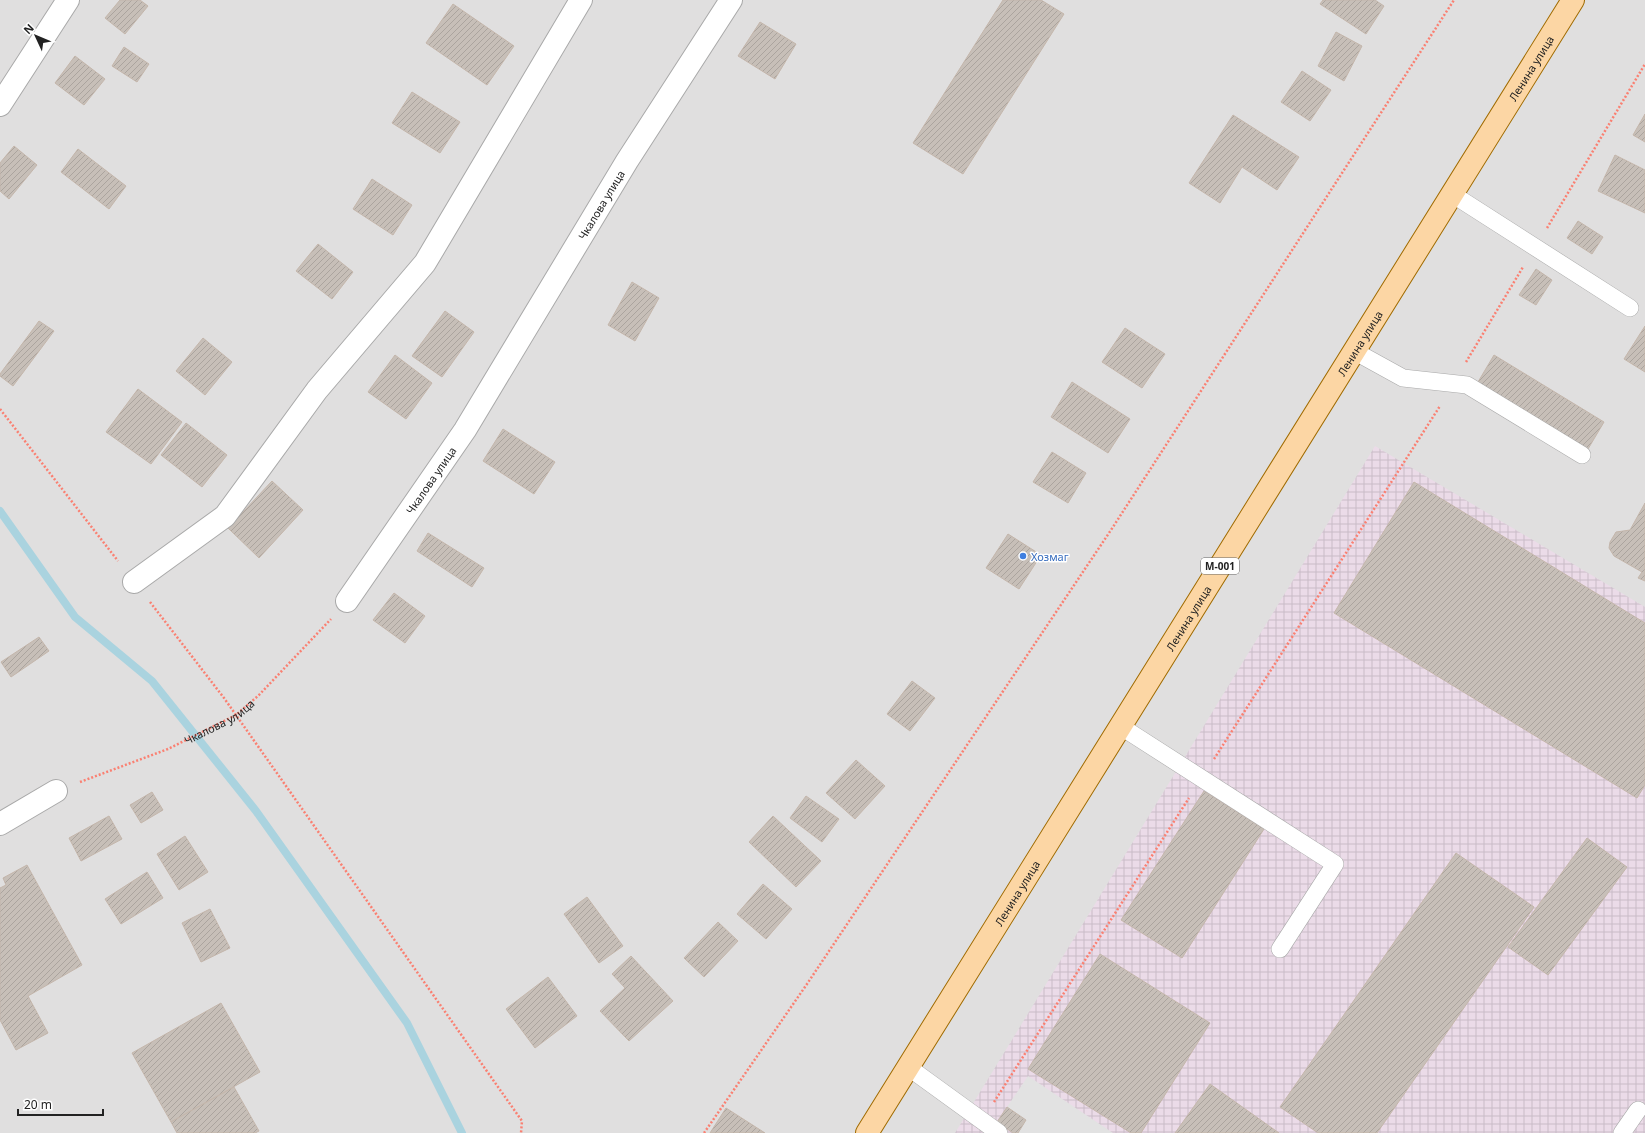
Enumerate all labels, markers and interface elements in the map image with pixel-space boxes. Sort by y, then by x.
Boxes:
north arrow [16,16,56,56]
text: N [20,20,37,37]
street label: Ленина улица [1505,32,1557,103]
street label: Чкалова улица [574,167,628,242]
street label: Ленина улица [1333,307,1385,378]
street label: Чкалова улица [402,443,459,517]
place label: Хозмаг [1031,549,1069,564]
marker: Хозмаг [1018,551,1028,561]
road number: М-001 [1201,558,1239,574]
street label: Ленина улица [1162,582,1214,653]
street label: Чкалова улица [181,695,257,747]
street label: Ленина улица [991,857,1043,928]
scale bar [18,1091,103,1117]
text: 20 m [24,1096,52,1113]

